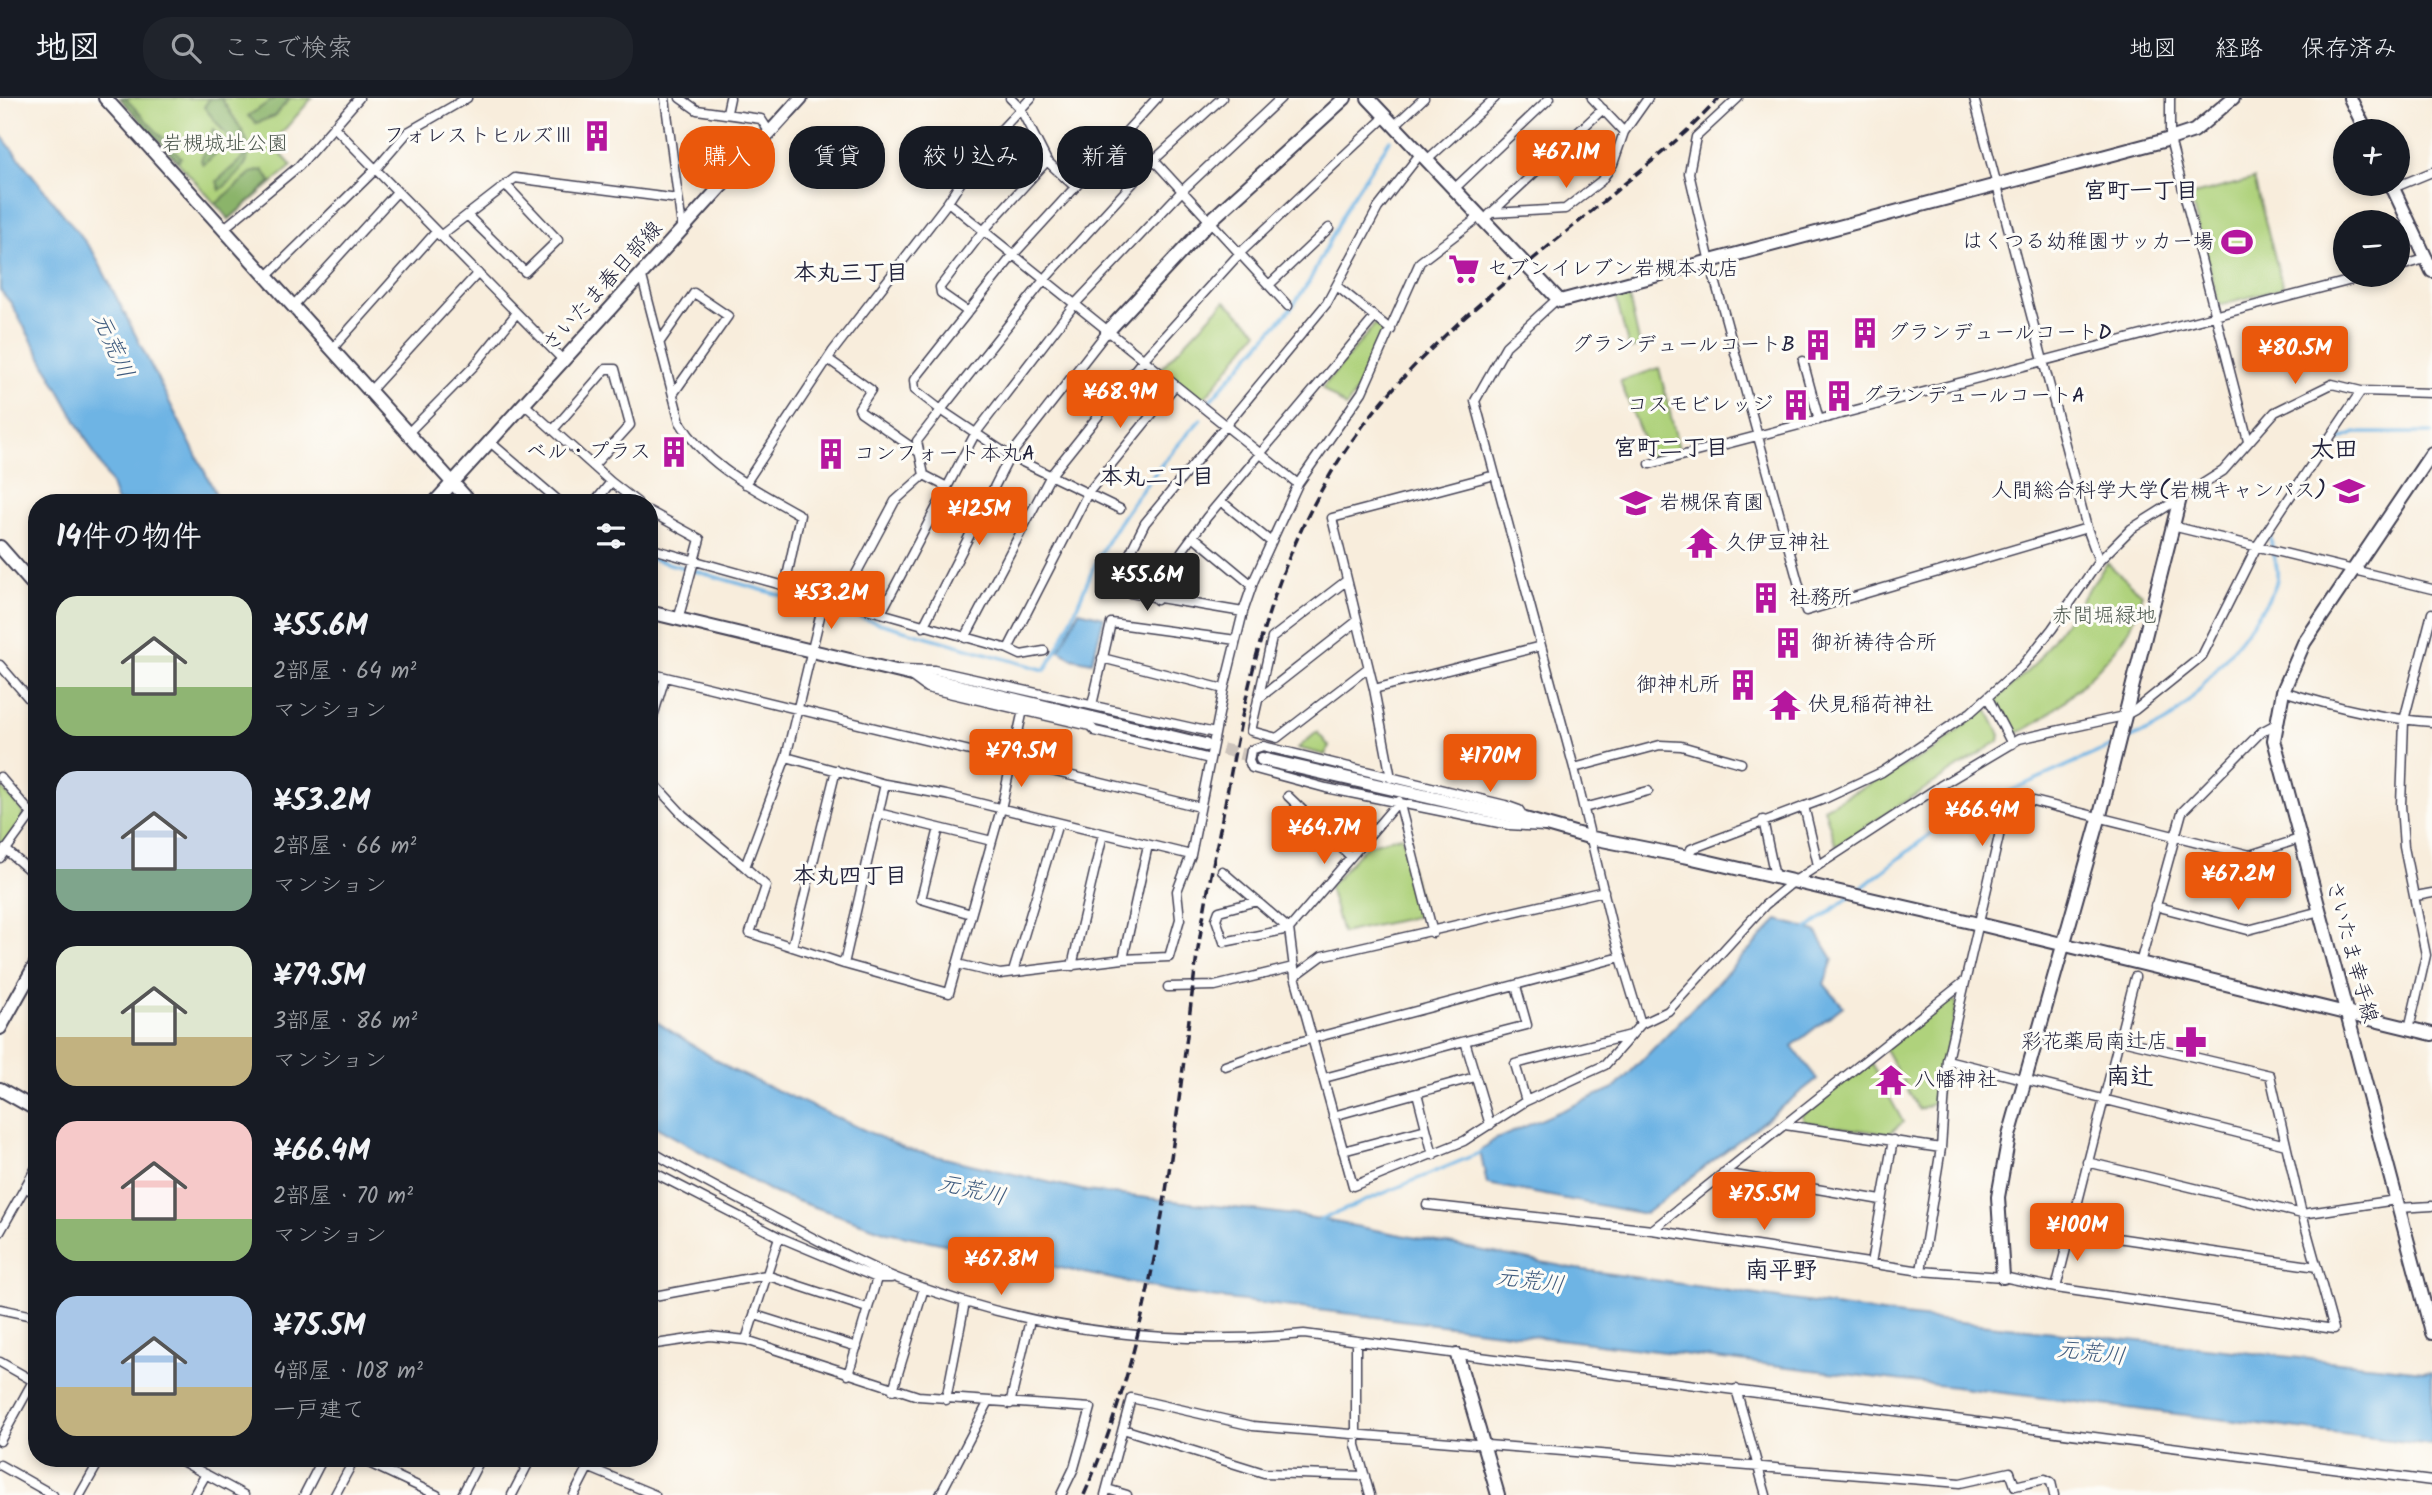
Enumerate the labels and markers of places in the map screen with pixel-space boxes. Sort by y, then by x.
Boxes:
building icon: フォレストヒルズⅢ [580,119,614,153]
place label: フォレストヒルズⅢ [384,120,574,153]
pin: ¥67.1M [1509,130,1623,190]
sports icon: はくつる幼稚園サッカー場 [2220,225,2254,259]
place label: はくつる幼稚園サッカー場 [1962,226,2214,259]
supermarket icon: セブンイレブン岩槻本丸店 [1447,252,1481,286]
place label: セブンイレブン岩槻本丸店 [1487,253,1739,286]
building icon: グランデュールコートD [1848,316,1882,350]
place label: グランデュールコートD [1888,317,2112,350]
pin: ¥80.5M [2238,327,2352,386]
building icon: グランデュールコートB [1801,328,1835,362]
place label: グランデュールコートB [1572,329,1795,362]
pin: ¥68.9M [1063,370,1177,430]
building icon: グランデュールコートA [1822,379,1856,413]
place label: グランデュールコートA [1862,380,2085,413]
building icon: コスモビレッジ [1779,388,1813,422]
place label: コスモビレッジ [1627,389,1773,422]
building icon: ベル・プラス [657,435,691,469]
place label: ベル・プラス [526,436,651,469]
building icon: コンフォート本丸A [814,437,848,471]
place label: コンフォート本丸A [854,438,1035,471]
school or university icon: 人間総合科学大学(岩槻キャンパス) [2332,474,2366,508]
place label: 人間総合科学大学(岩槻キャンパス) [1991,475,2326,508]
school or university icon: 岩槻保育園 [1619,486,1653,520]
place label: 岩槻保育園 [1659,487,1764,520]
pin: ¥125M [930,488,1028,547]
temple icon: 久伊豆神社 [1685,526,1719,560]
place label: 久伊豆神社 [1725,527,1830,560]
pin: ¥55.6M [1090,554,1204,613]
pin: ¥53.2M [774,572,888,631]
building icon: 社務所 [1749,581,1783,615]
place label: 社務所 [1789,582,1852,615]
building icon: 御祈祷待合所 [1771,626,1805,660]
place label: 御祈祷待合所 [1811,627,1937,660]
building icon: 御神札所 [1726,668,1760,702]
place label: 御神札所 [1636,669,1720,702]
temple icon: 伏見稲荷神社 [1768,688,1802,722]
place label: 伏見稲荷神社 [1808,689,1934,722]
pin: ¥79.5M [964,730,1078,789]
pin: ¥170M [1441,734,1539,794]
pin: ¥66.4M [1925,788,2039,848]
pin: ¥64.7M [1267,806,1381,866]
pin: ¥67.2M [2181,852,2295,912]
pharmacy icon: 彩花薬局南辻店 [2174,1025,2208,1059]
place label: 彩花薬局南辻店 [2021,1026,2168,1059]
temple icon: 八幡神社 [1874,1063,1908,1097]
place label: 八幡神社 [1914,1064,1998,1097]
pin: ¥75.5M [1707,1172,1821,1232]
pin: ¥100M [2028,1204,2126,1263]
pin: ¥67.8M [944,1238,1058,1297]

